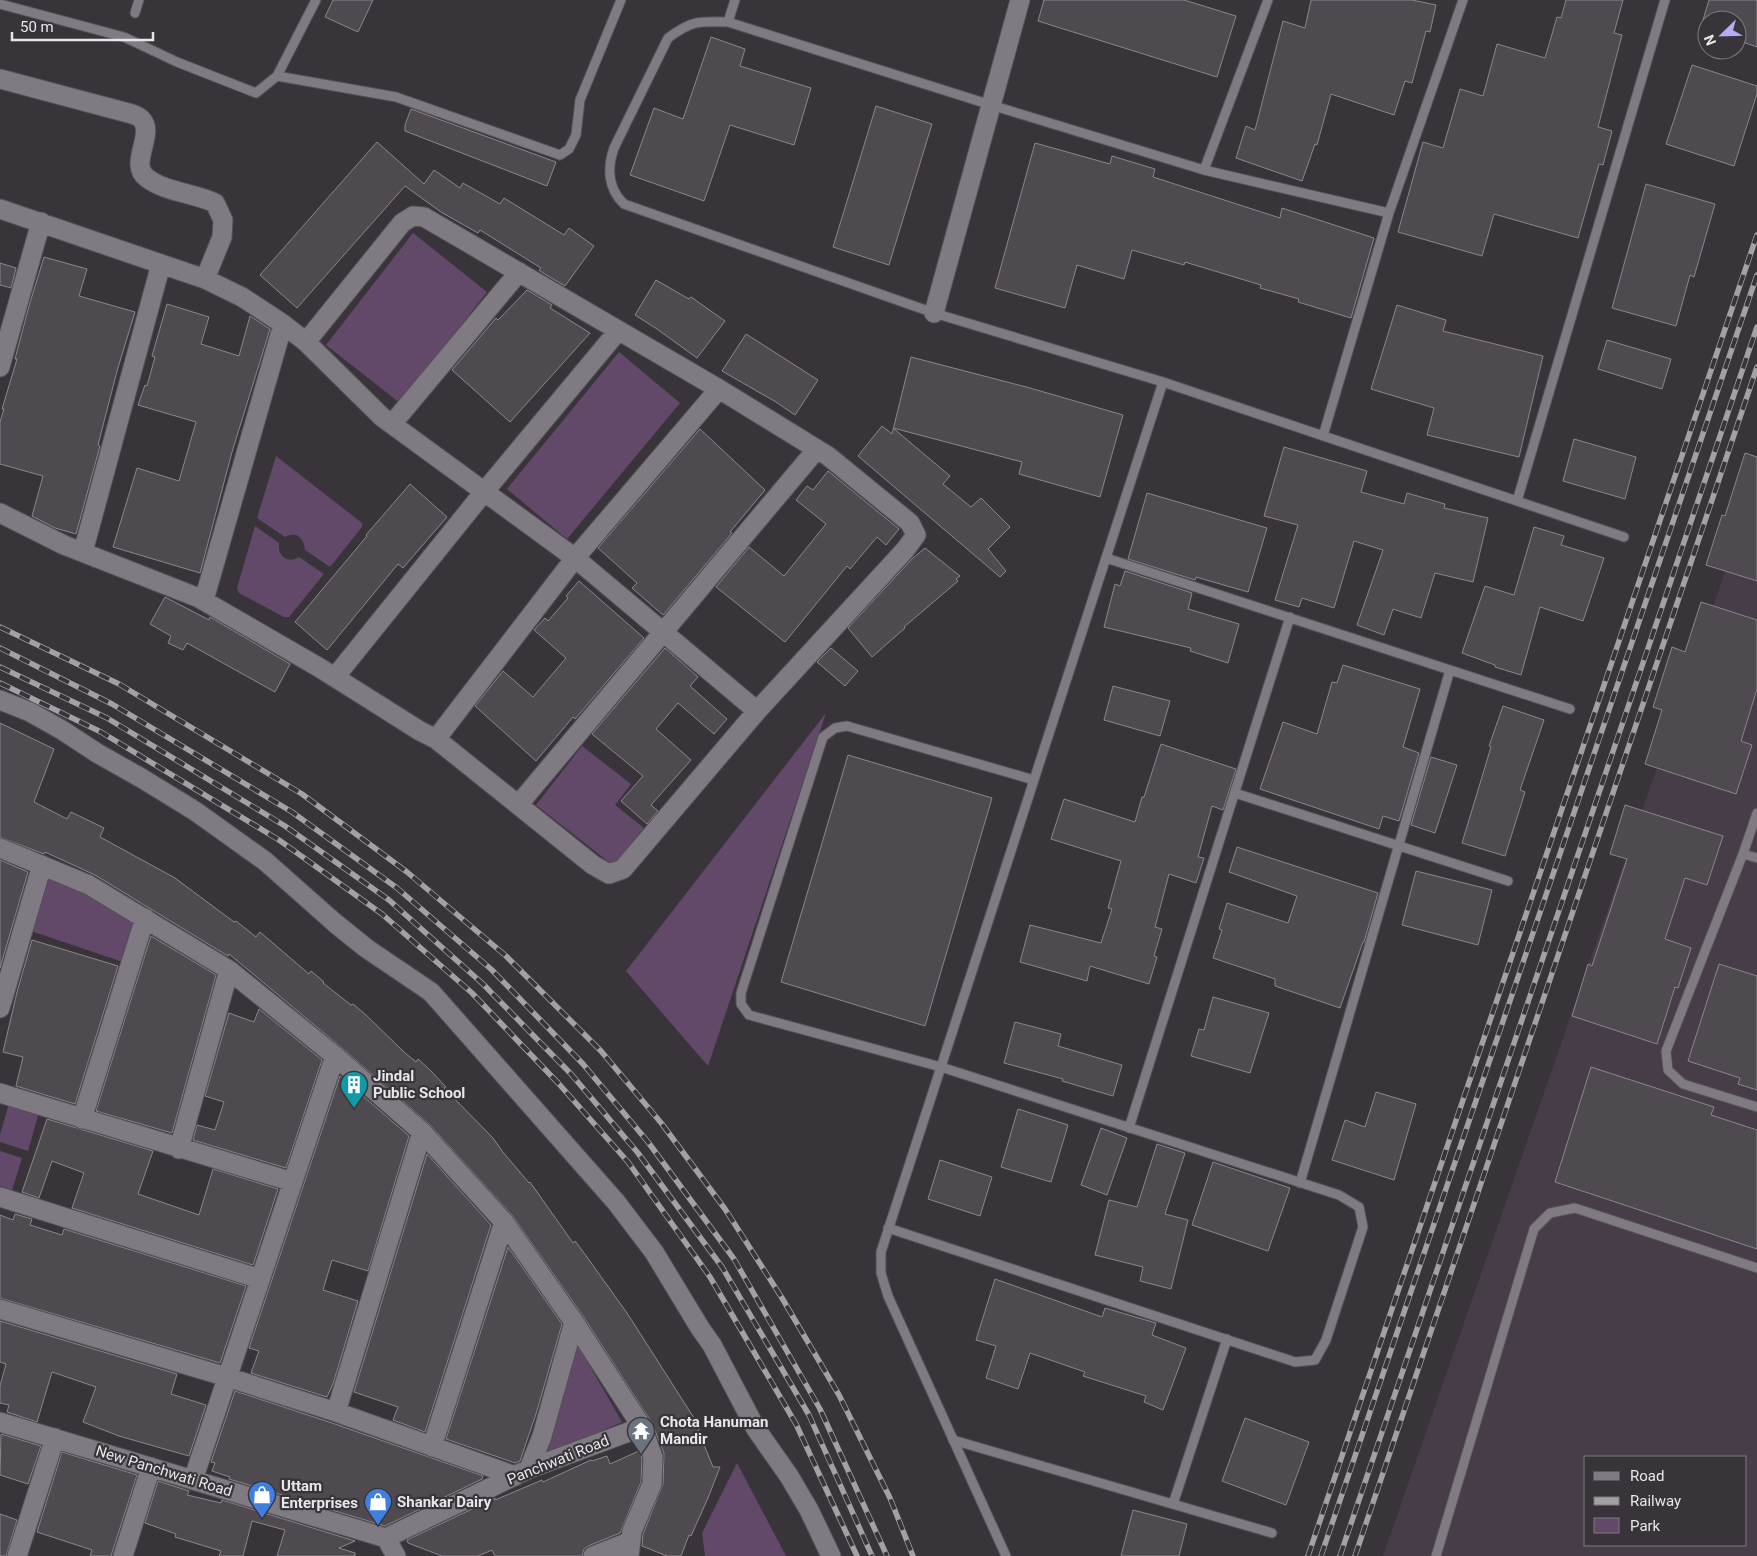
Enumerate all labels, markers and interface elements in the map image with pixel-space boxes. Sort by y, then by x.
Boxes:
scale bar [12,10,154,42]
north arrow [1697,10,1747,60]
text: 50 m [20,18,54,36]
text: N [1701,32,1719,48]
place label: Jindal Public School [373,1067,465,1102]
building icon: Jindal Public School [339,1070,369,1109]
place label: Chota Hanuman Mandir [660,1413,768,1448]
temple icon: Chota Hanuman Mandir [626,1416,656,1455]
street label: Panchwati Road [505,1431,611,1489]
street label: New Panchwati Road [94,1442,234,1500]
legend [1584,1456,1747,1546]
text: Road [1630,1467,1664,1485]
place label: Uttam Enterprises [281,1477,358,1512]
shop icon: Uttam Enterprises [247,1480,277,1519]
shop icon: Shankar Dairy [363,1487,393,1526]
text: Railway [1630,1492,1681,1510]
place label: Shankar Dairy [397,1493,492,1511]
text: Park [1630,1517,1661,1535]

